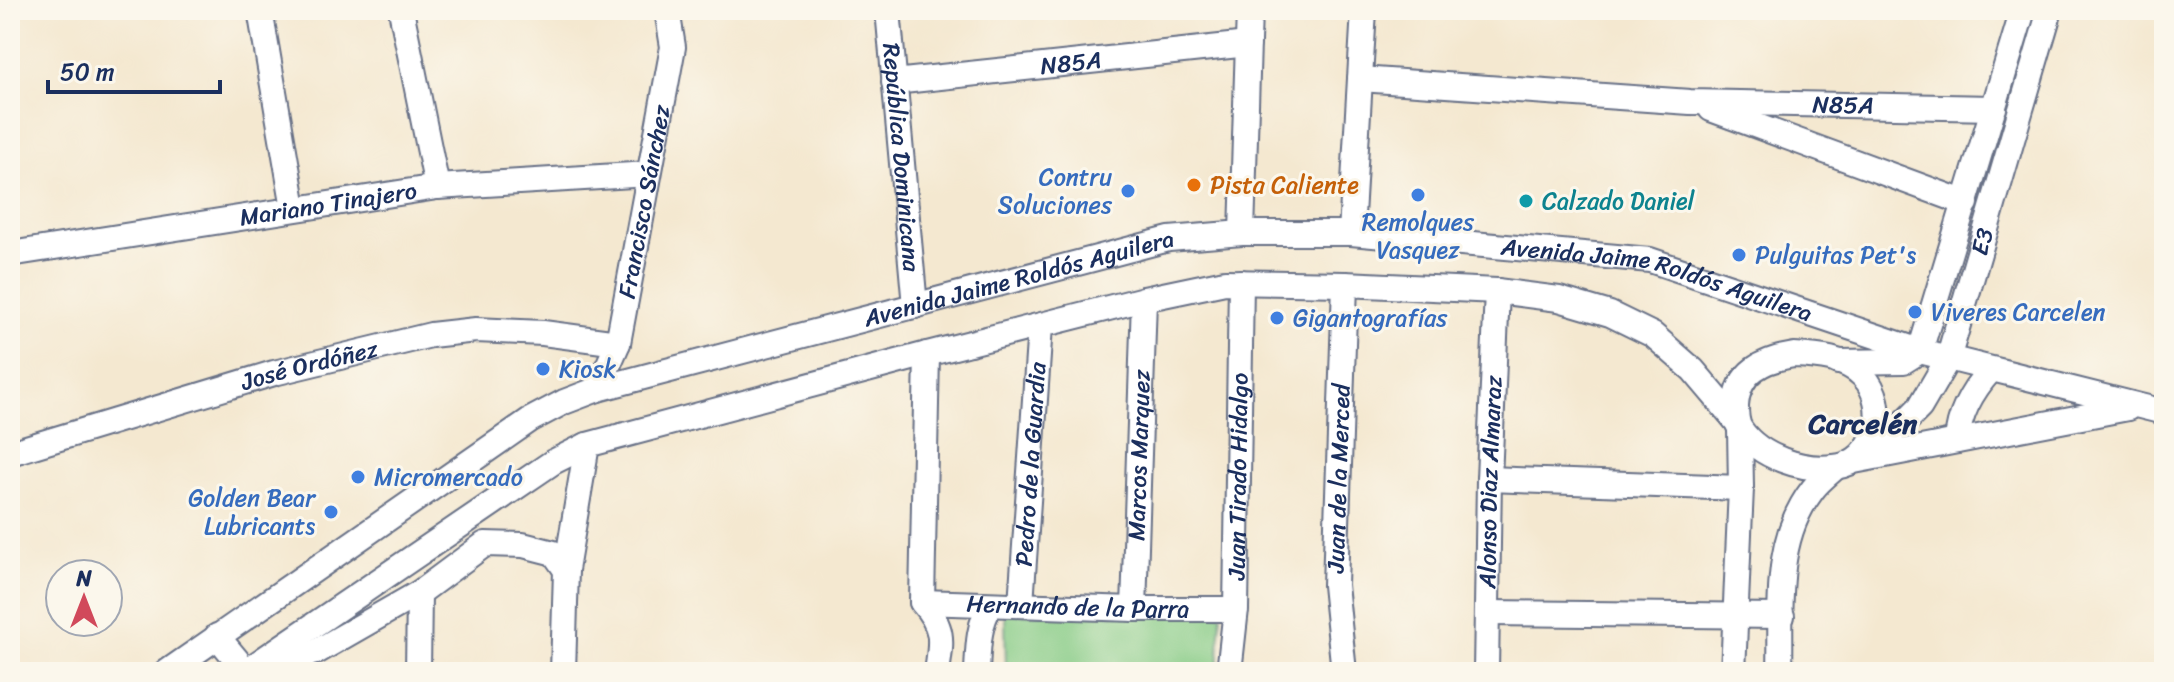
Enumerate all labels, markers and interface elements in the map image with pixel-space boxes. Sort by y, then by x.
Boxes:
street label: N85A [1038,39,1104,87]
street label: República Dominicana [870,41,933,274]
scale bar [48,44,220,94]
text: 50 m [60,51,115,93]
street label: N85A [1812,83,1874,127]
street label: Francisco Sánchez [606,101,683,302]
place label: Contru Soluciones [998,156,1113,226]
place label: Pista Caliente [1210,164,1359,206]
street label: Mariano Tinajero [236,169,420,239]
marker: Pista Caliente [1185,176,1203,194]
place label: Calzado Daniel [1542,180,1696,222]
marker: Contru Soluciones [1119,182,1137,200]
marker: Remolques Vasquez [1409,186,1427,204]
marker: Calzado Daniel [1517,192,1535,210]
place label: Remolques Vasquez [1362,201,1475,271]
street label: Avenida Jaime Roldós Aguilera [858,218,1179,340]
street label: E3 [1958,223,2006,260]
street label: Avenida Jaime Roldós Aguilera [1498,226,1818,334]
place label: Pulguitas Pet's [1755,234,1916,276]
marker: Pulguitas Pet's [1730,246,1748,264]
place label: Viveres Carcelen [1931,291,2105,333]
place label: Gigantografías [1293,297,1448,339]
marker: Viveres Carcelen [1906,303,1924,321]
marker: Gigantografías [1268,309,1286,327]
street label: José Ordóñez [235,327,383,403]
place label: Kiosk [559,348,616,390]
marker: Kiosk [534,360,552,378]
street label: Pedro de la Guardia [1003,360,1059,568]
street label: Marcos Marquez [1115,368,1163,542]
street label: Juan Tirado Hidalgo [1215,372,1261,581]
street label: Alonso Diaz Almaraz [1466,374,1514,590]
street label: Juan de la Merced [1314,382,1363,575]
district label: Carcelén [1808,399,1918,448]
place label: Micromercado [374,456,523,498]
marker: Micromercado [349,468,367,486]
place label: Golden Bear Lubricants [188,477,317,547]
marker: Golden Bear Lubricants [322,503,340,521]
north arrow [44,558,124,638]
text: N [75,559,92,598]
street label: Hernando de la Parra [966,582,1189,630]

